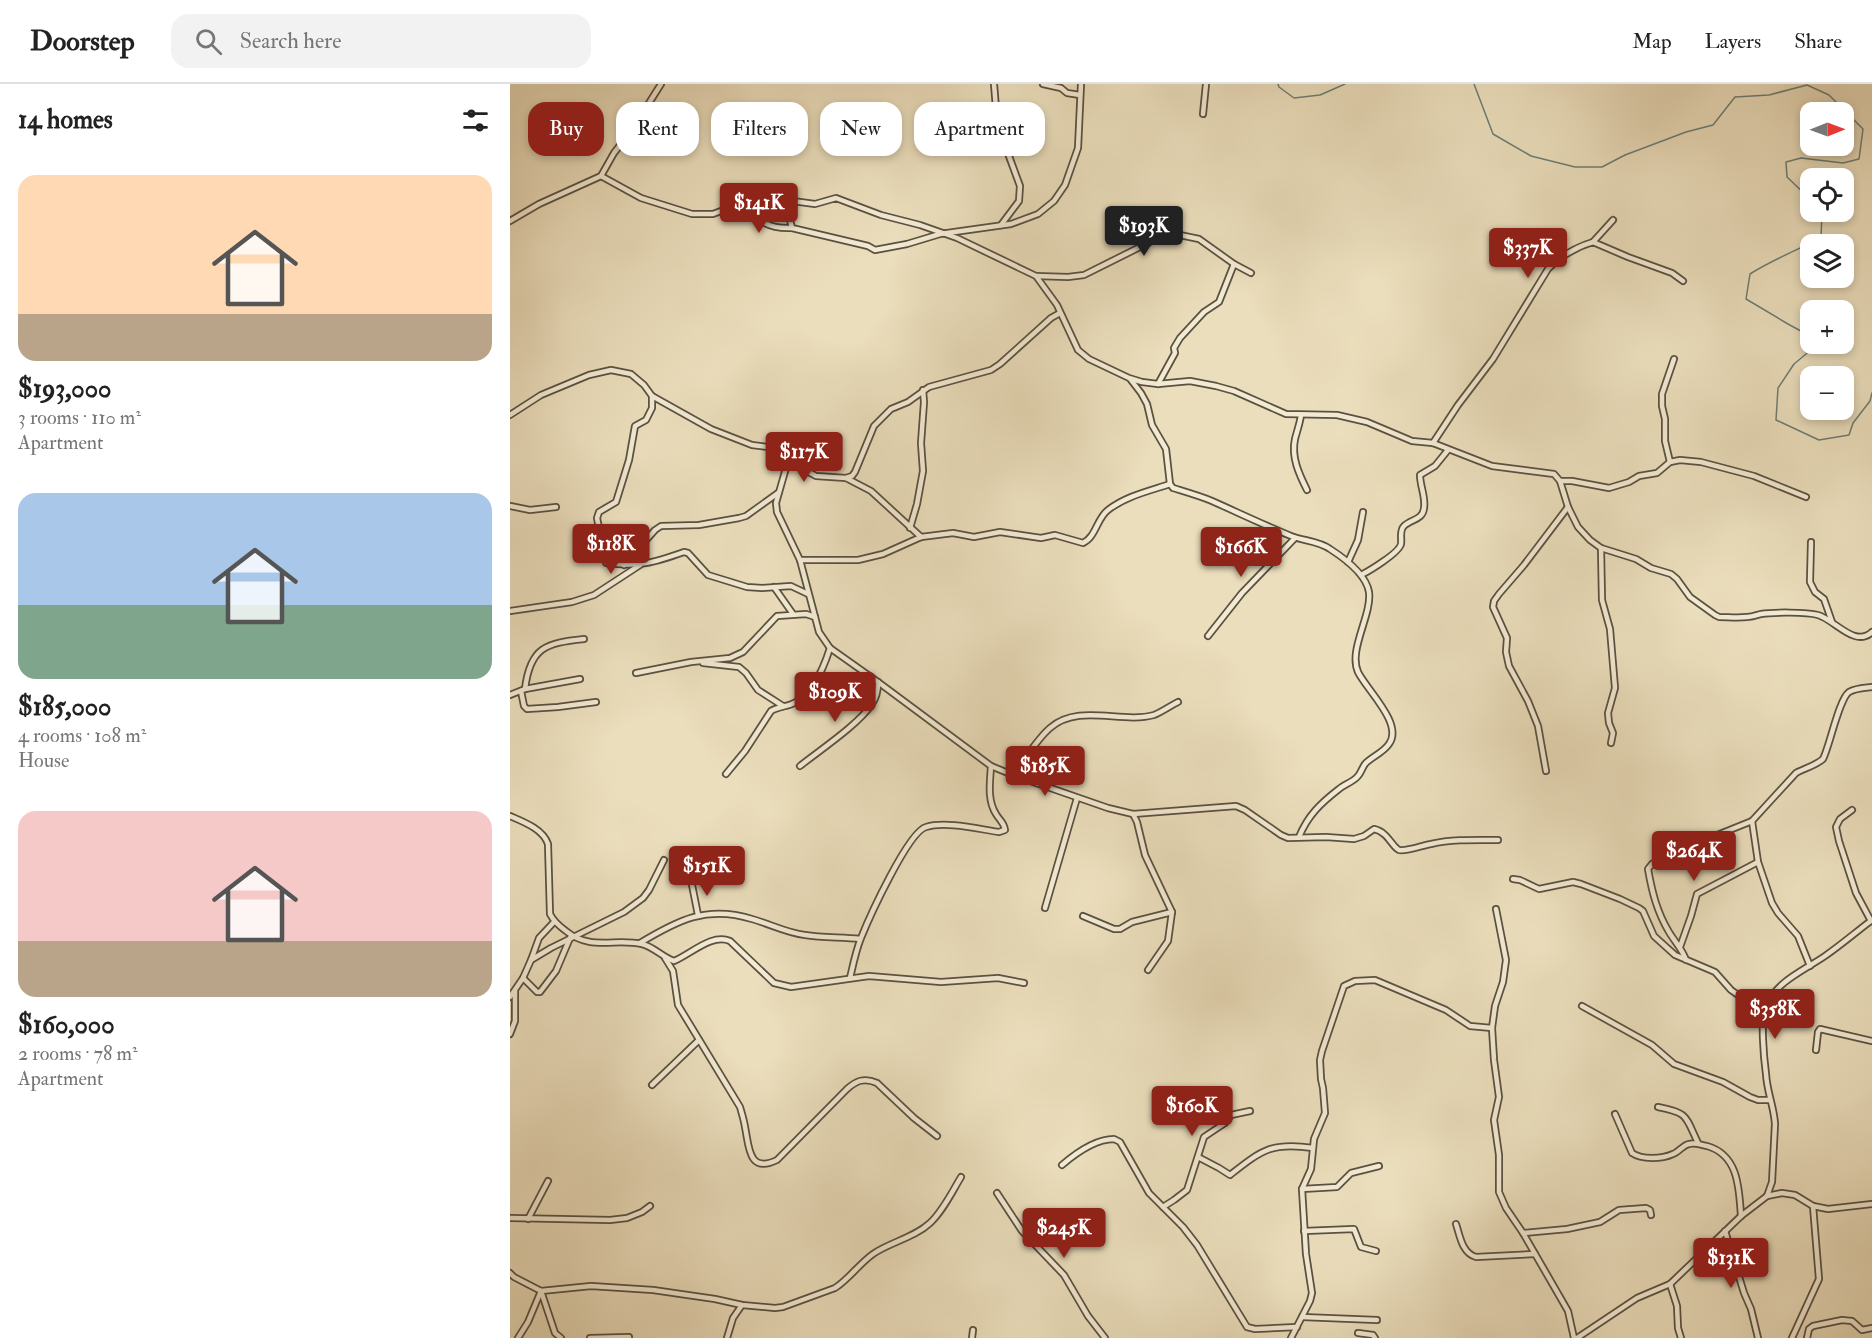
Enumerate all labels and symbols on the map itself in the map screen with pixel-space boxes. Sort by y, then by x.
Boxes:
north arrow [1800,102,1854,156]
pin: $141K [717,183,801,234]
pin: $193K [1102,206,1186,257]
pin: $337K [1486,228,1570,279]
pin: $117K [762,432,846,483]
pin: $118K [569,524,653,575]
pin: $166K [1199,527,1283,578]
pin: $109K [793,672,877,723]
pin: $185K [1003,746,1087,797]
pin: $264K [1652,831,1736,882]
pin: $151K [665,846,749,897]
pin: $358K [1733,989,1817,1040]
pin: $160K [1150,1086,1234,1137]
pin: $245K [1022,1208,1106,1259]
pin: $131K [1689,1238,1773,1289]

